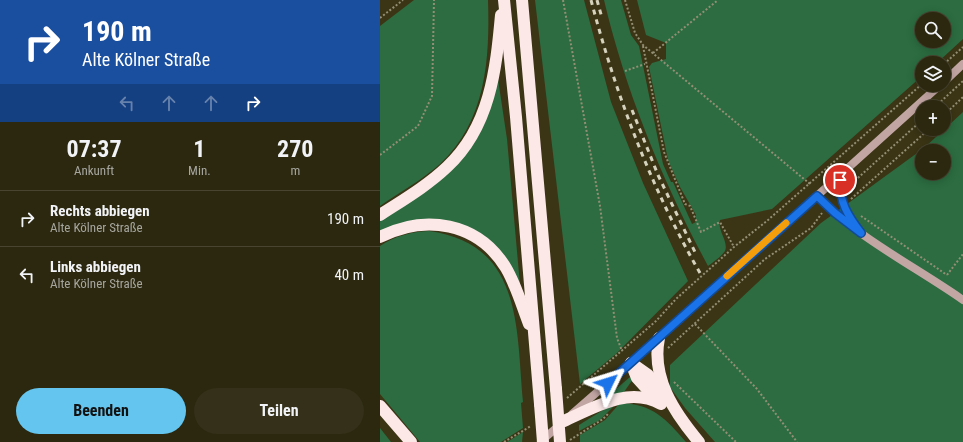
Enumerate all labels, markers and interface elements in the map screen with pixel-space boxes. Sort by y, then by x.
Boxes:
map controls [915,12,951,180]
button: search [915,12,951,48]
text: 190 m [82,15,152,48]
icon: right [16,16,68,68]
text: Alte Kölner Straße [82,49,210,70]
button: layers [915,56,951,92]
icon: left [116,92,138,114]
icon: ahead [158,92,180,114]
icon: ahead [200,92,222,114]
icon: right [242,92,264,114]
button: + [915,100,951,136]
text: 07:37 [67,135,122,163]
text: 1 [193,135,205,163]
text: 270 [277,135,314,163]
button: − [915,144,951,180]
text: Ankunft [74,163,114,178]
text: Min. [188,163,211,178]
text: m [290,163,300,178]
pin [823,163,857,197]
icon: arrive [829,169,851,191]
text: Rechts abbiegen [50,202,150,220]
icon: right [16,208,38,230]
text: 190 m [327,210,364,228]
text: Alte Kölner Straße [50,220,143,235]
text: Links abbiegen [50,258,141,276]
icon: left [16,264,38,286]
text: 40 m [334,266,364,284]
text: Alte Kölner Straße [50,276,143,291]
position arrow [587,362,629,404]
button: Beenden [16,388,186,434]
button: Teilen [194,388,364,434]

